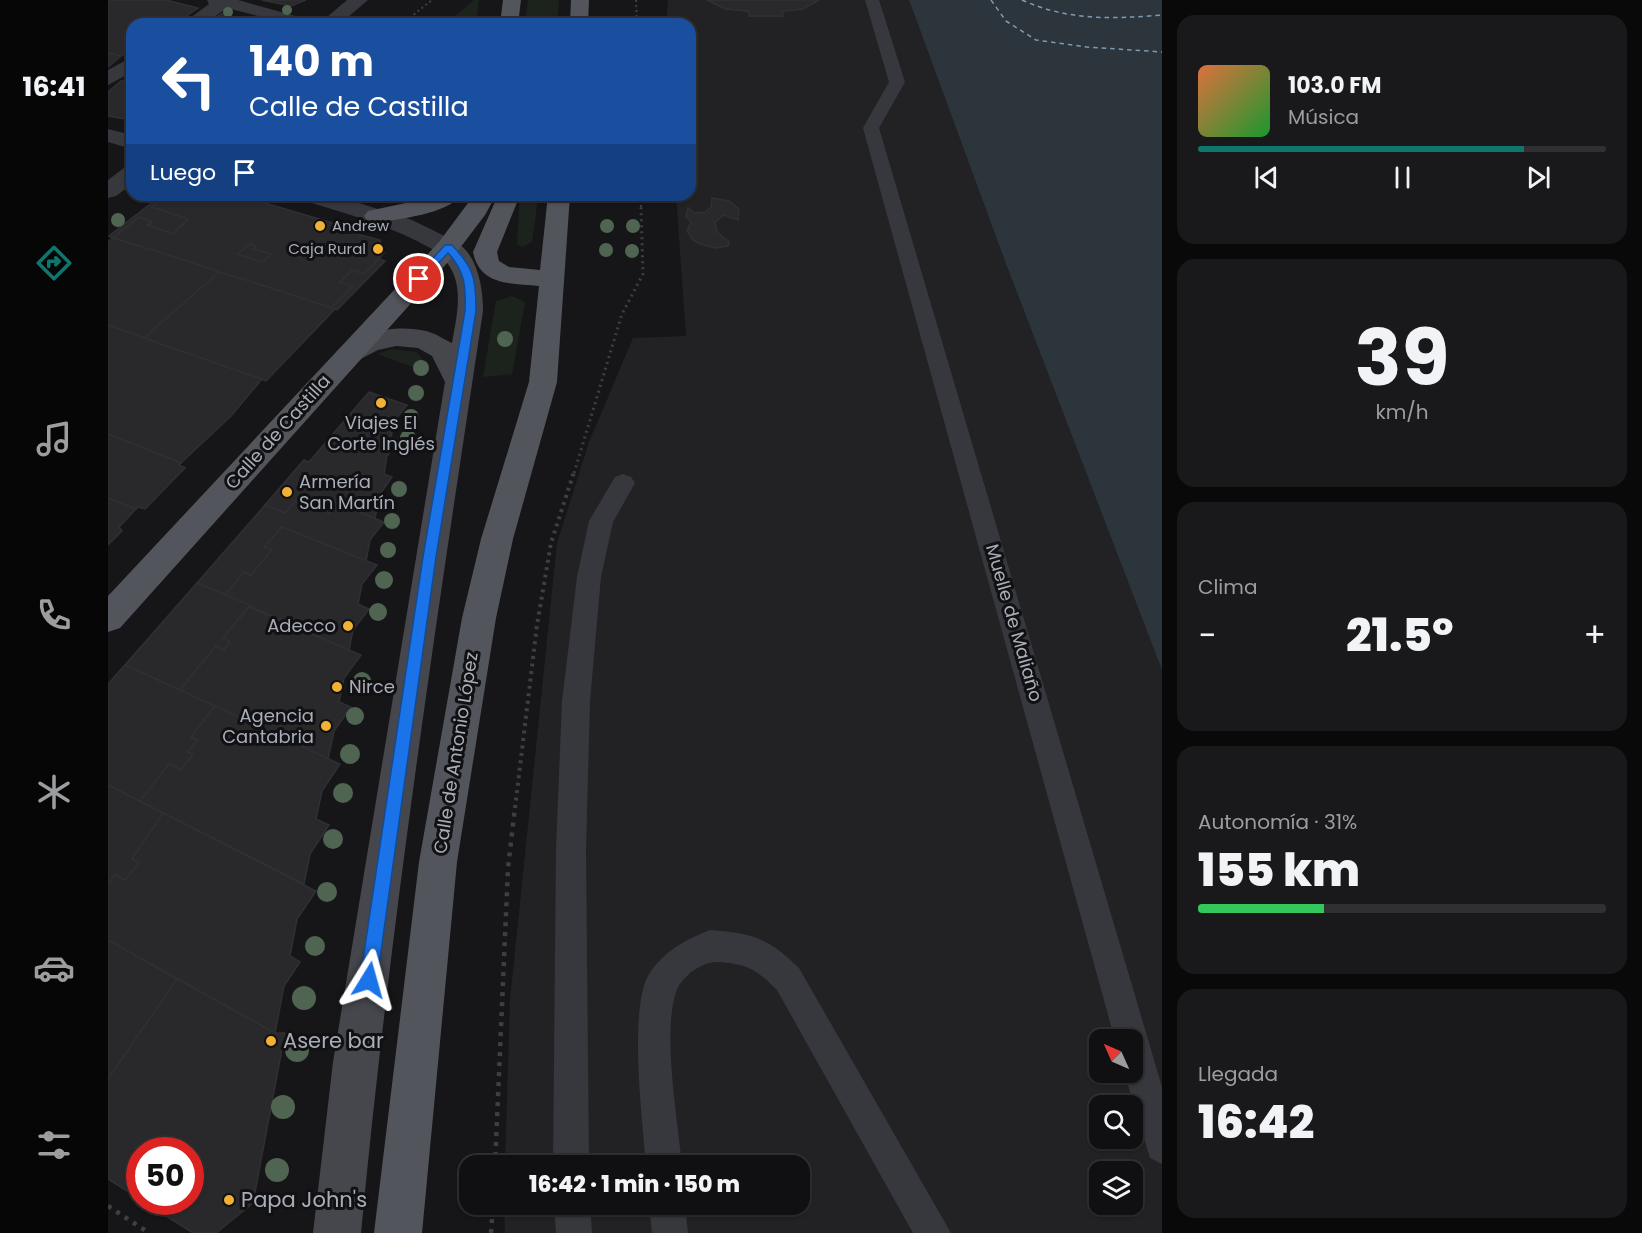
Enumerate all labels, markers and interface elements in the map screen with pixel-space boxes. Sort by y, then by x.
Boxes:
text: 140 m [249,32,374,91]
icon: left [150,42,228,120]
text: 16:41 [22,68,86,105]
text: 103.0 FM [1288,70,1381,101]
text: Calle de Castilla [249,88,469,125]
text: Música [1288,103,1359,131]
icon: arrive [228,156,261,189]
text: Luego [150,157,216,188]
icon: previous [1250,161,1283,194]
icon: pause [1386,161,1419,194]
icon: next [1522,161,1555,194]
place label: Andrew [332,215,390,236]
marker: Andrew [313,219,327,233]
place label: Caja Rural [288,238,366,259]
icon: directions [33,242,75,284]
marker: Caja Rural [371,242,385,256]
pin [393,253,444,304]
icon: arrive [402,262,435,295]
text: 39 [1354,303,1450,412]
street label: Calle de Castilla [219,369,336,494]
marker: Viajes El Corte Inglés [374,396,388,410]
text: km/h [1375,398,1429,426]
place label: Viajes El Corte Inglés [327,410,435,456]
icon: music [33,418,75,460]
place label: Armería San Martín [299,469,395,515]
marker: Armería San Martín [280,485,294,499]
street label: Muelle de Maliaño [980,541,1049,705]
text: Clima [1198,573,1257,601]
icon: phone [33,594,75,636]
text: 21.5° [1346,604,1454,667]
text: − [1198,612,1216,659]
text: + [1583,612,1606,659]
place label: Adecco [267,613,336,638]
marker: Adecco [341,619,355,633]
street label: Calle de Antonio López [427,650,484,856]
place label: Nirce [349,674,395,699]
marker: Nirce [330,680,344,694]
place label: Agencia Cantabria [222,703,314,749]
marker: Agencia Cantabria [319,719,333,733]
icon: climate [33,771,75,813]
text: Autonomía · 31% [1198,808,1357,836]
text: 155 km [1198,839,1360,902]
icon: car [33,947,75,989]
position arrow [337,948,401,1012]
place label: Asere bar [283,1026,384,1055]
north arrow [1089,1029,1143,1083]
map controls [1089,1029,1143,1215]
marker: Asere bar [264,1034,278,1048]
text: Llegada [1198,1060,1278,1088]
text: 16:42 [1198,1091,1314,1154]
button: search [1089,1095,1143,1149]
icon: filters [33,1124,75,1166]
speed limit sign: 50 [126,1137,204,1215]
button: layers [1089,1161,1143,1215]
text: 16:42 · 1 min · 150 m [529,1169,740,1200]
place label: Papa John's [241,1185,367,1214]
marker: Papa John's [222,1193,236,1207]

